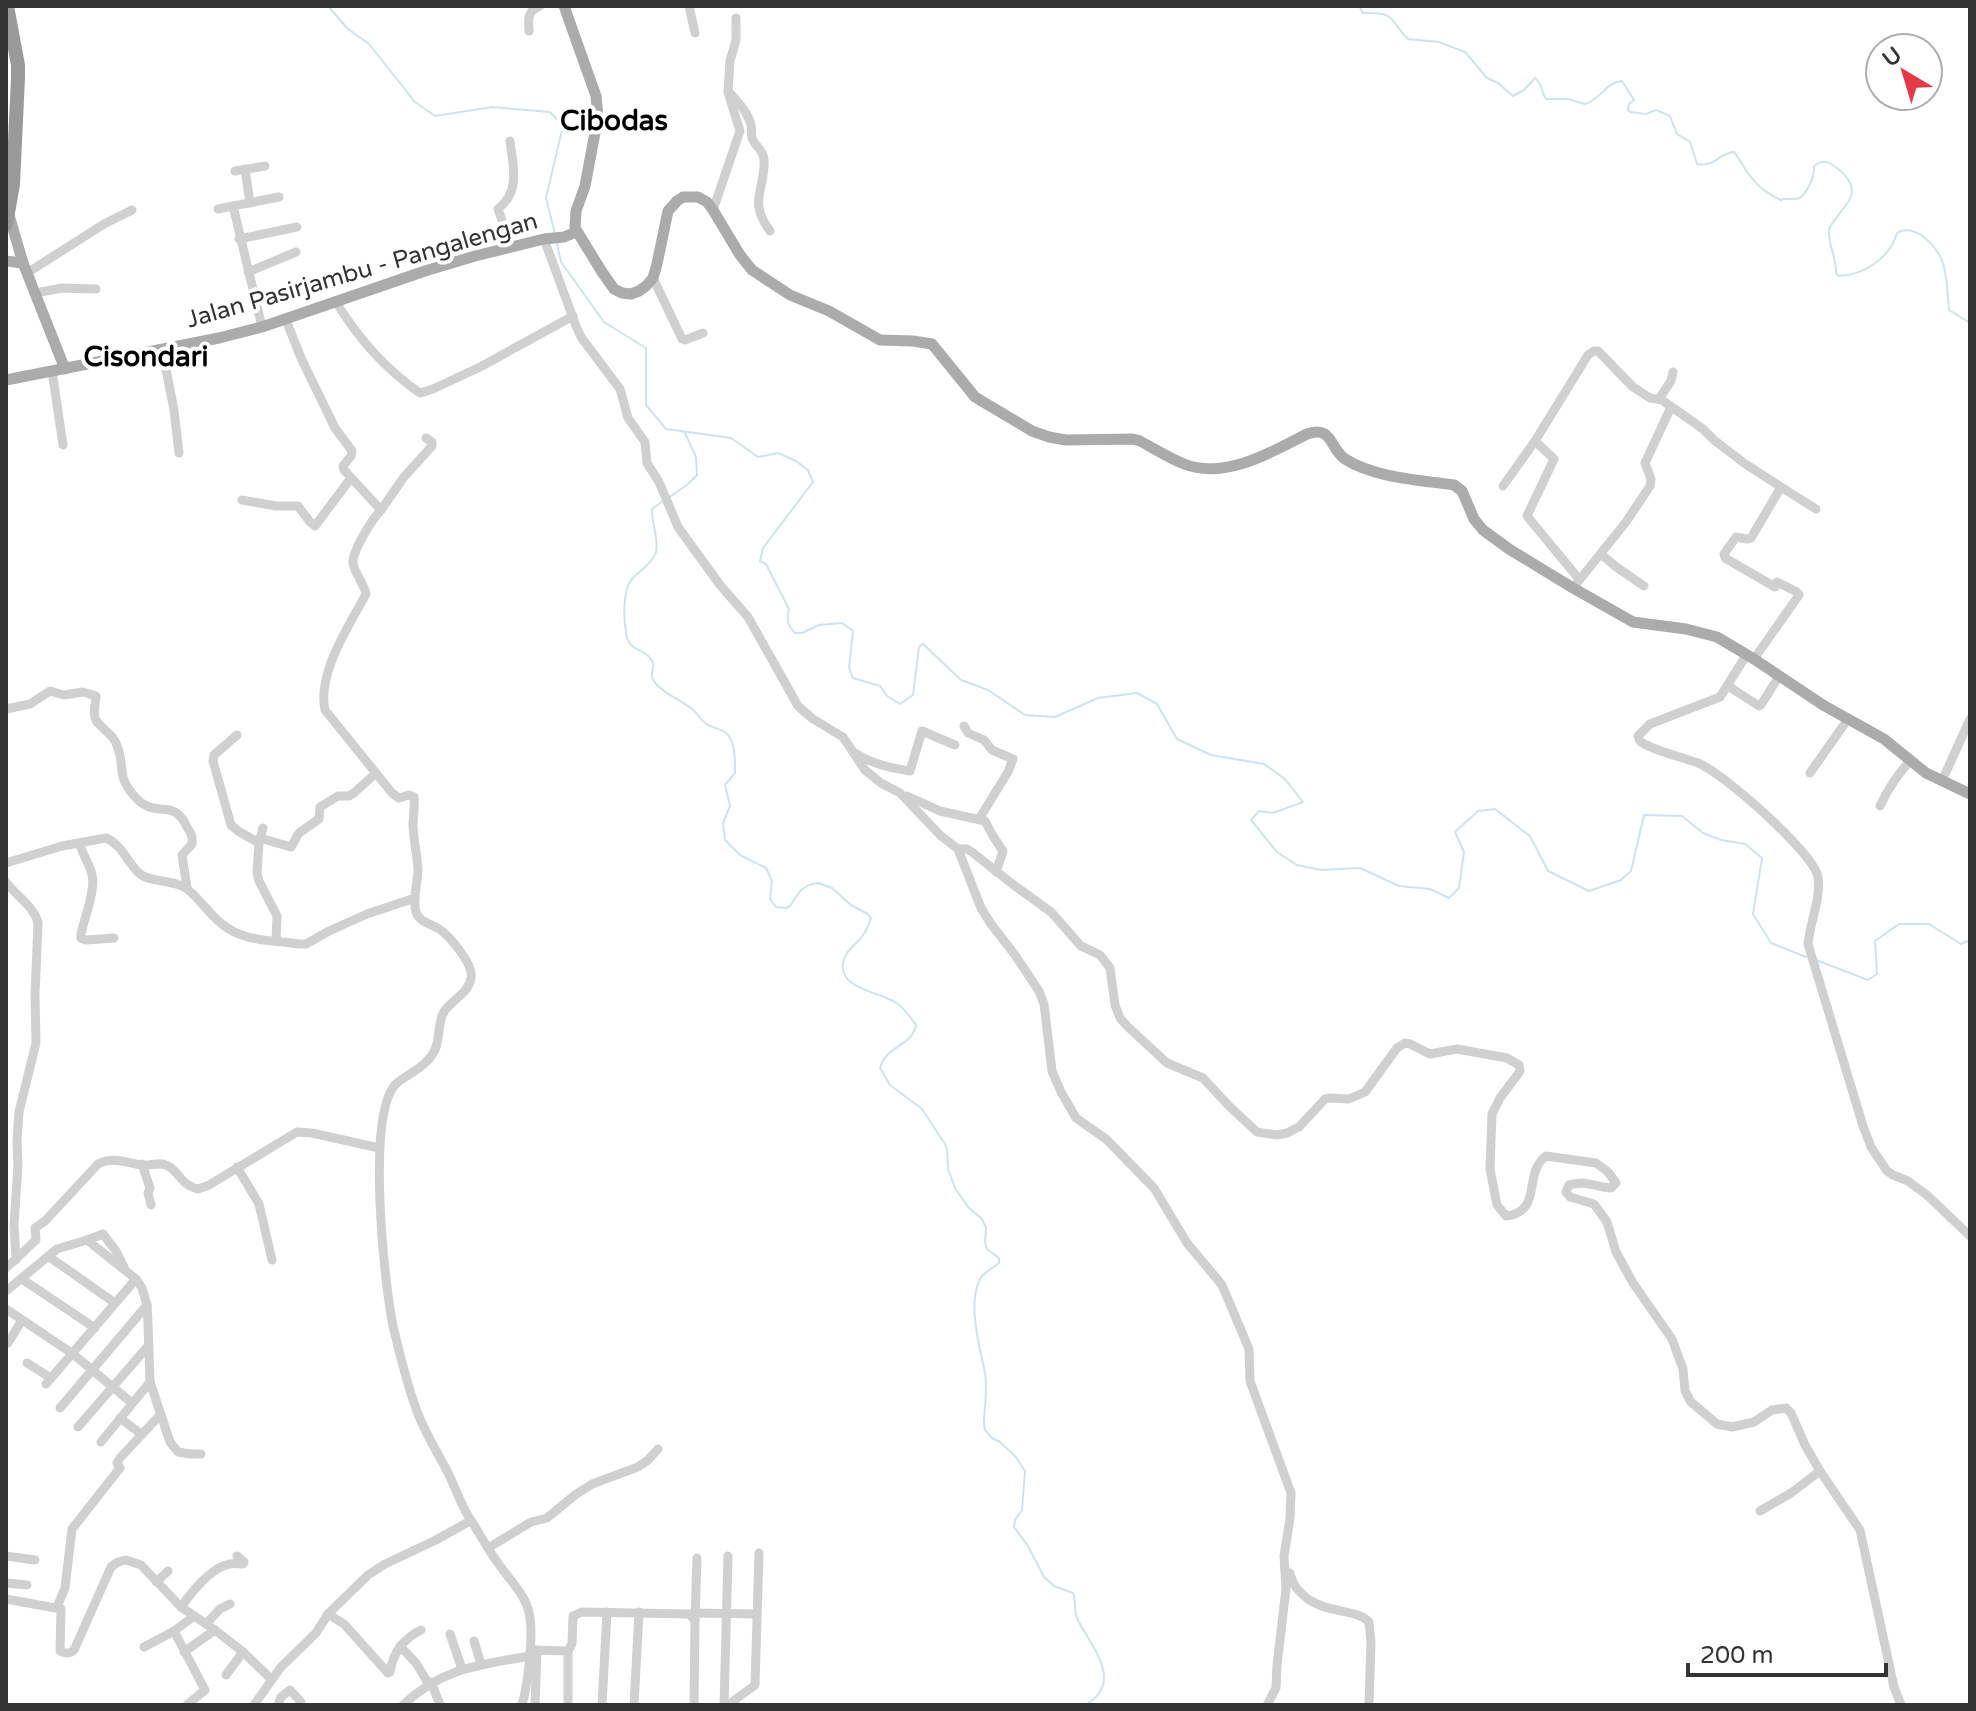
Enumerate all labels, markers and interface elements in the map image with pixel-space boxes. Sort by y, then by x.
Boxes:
north arrow [1864,32,1944,112]
text: U [1878,42,1907,72]
district label: Cibodas [560,104,668,138]
street label: Jalan Pasirjambu - Pangalengan [183,206,541,335]
district label: Cisondari [83,340,209,374]
scale bar [1688,1627,1886,1677]
text: 200 m [1700,1641,1774,1670]

